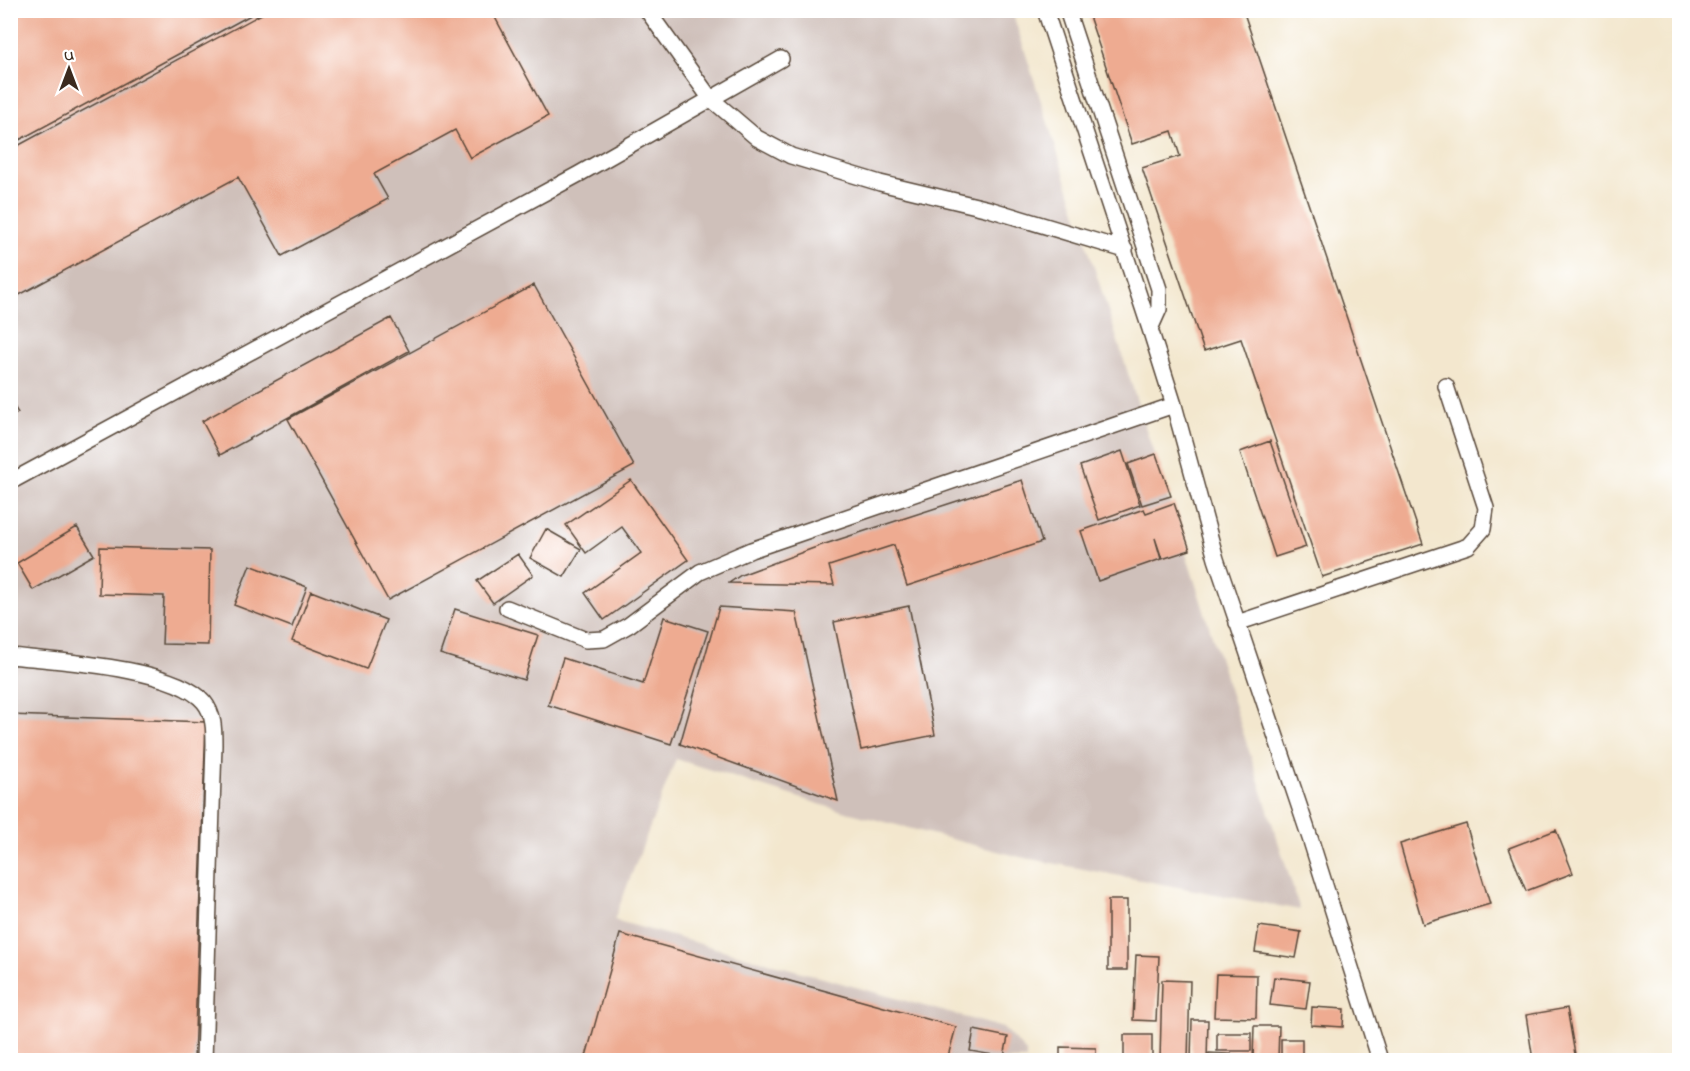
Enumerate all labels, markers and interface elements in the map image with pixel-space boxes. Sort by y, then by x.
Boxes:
north arrow [39,39,99,99]
text: U [64,44,74,68]

